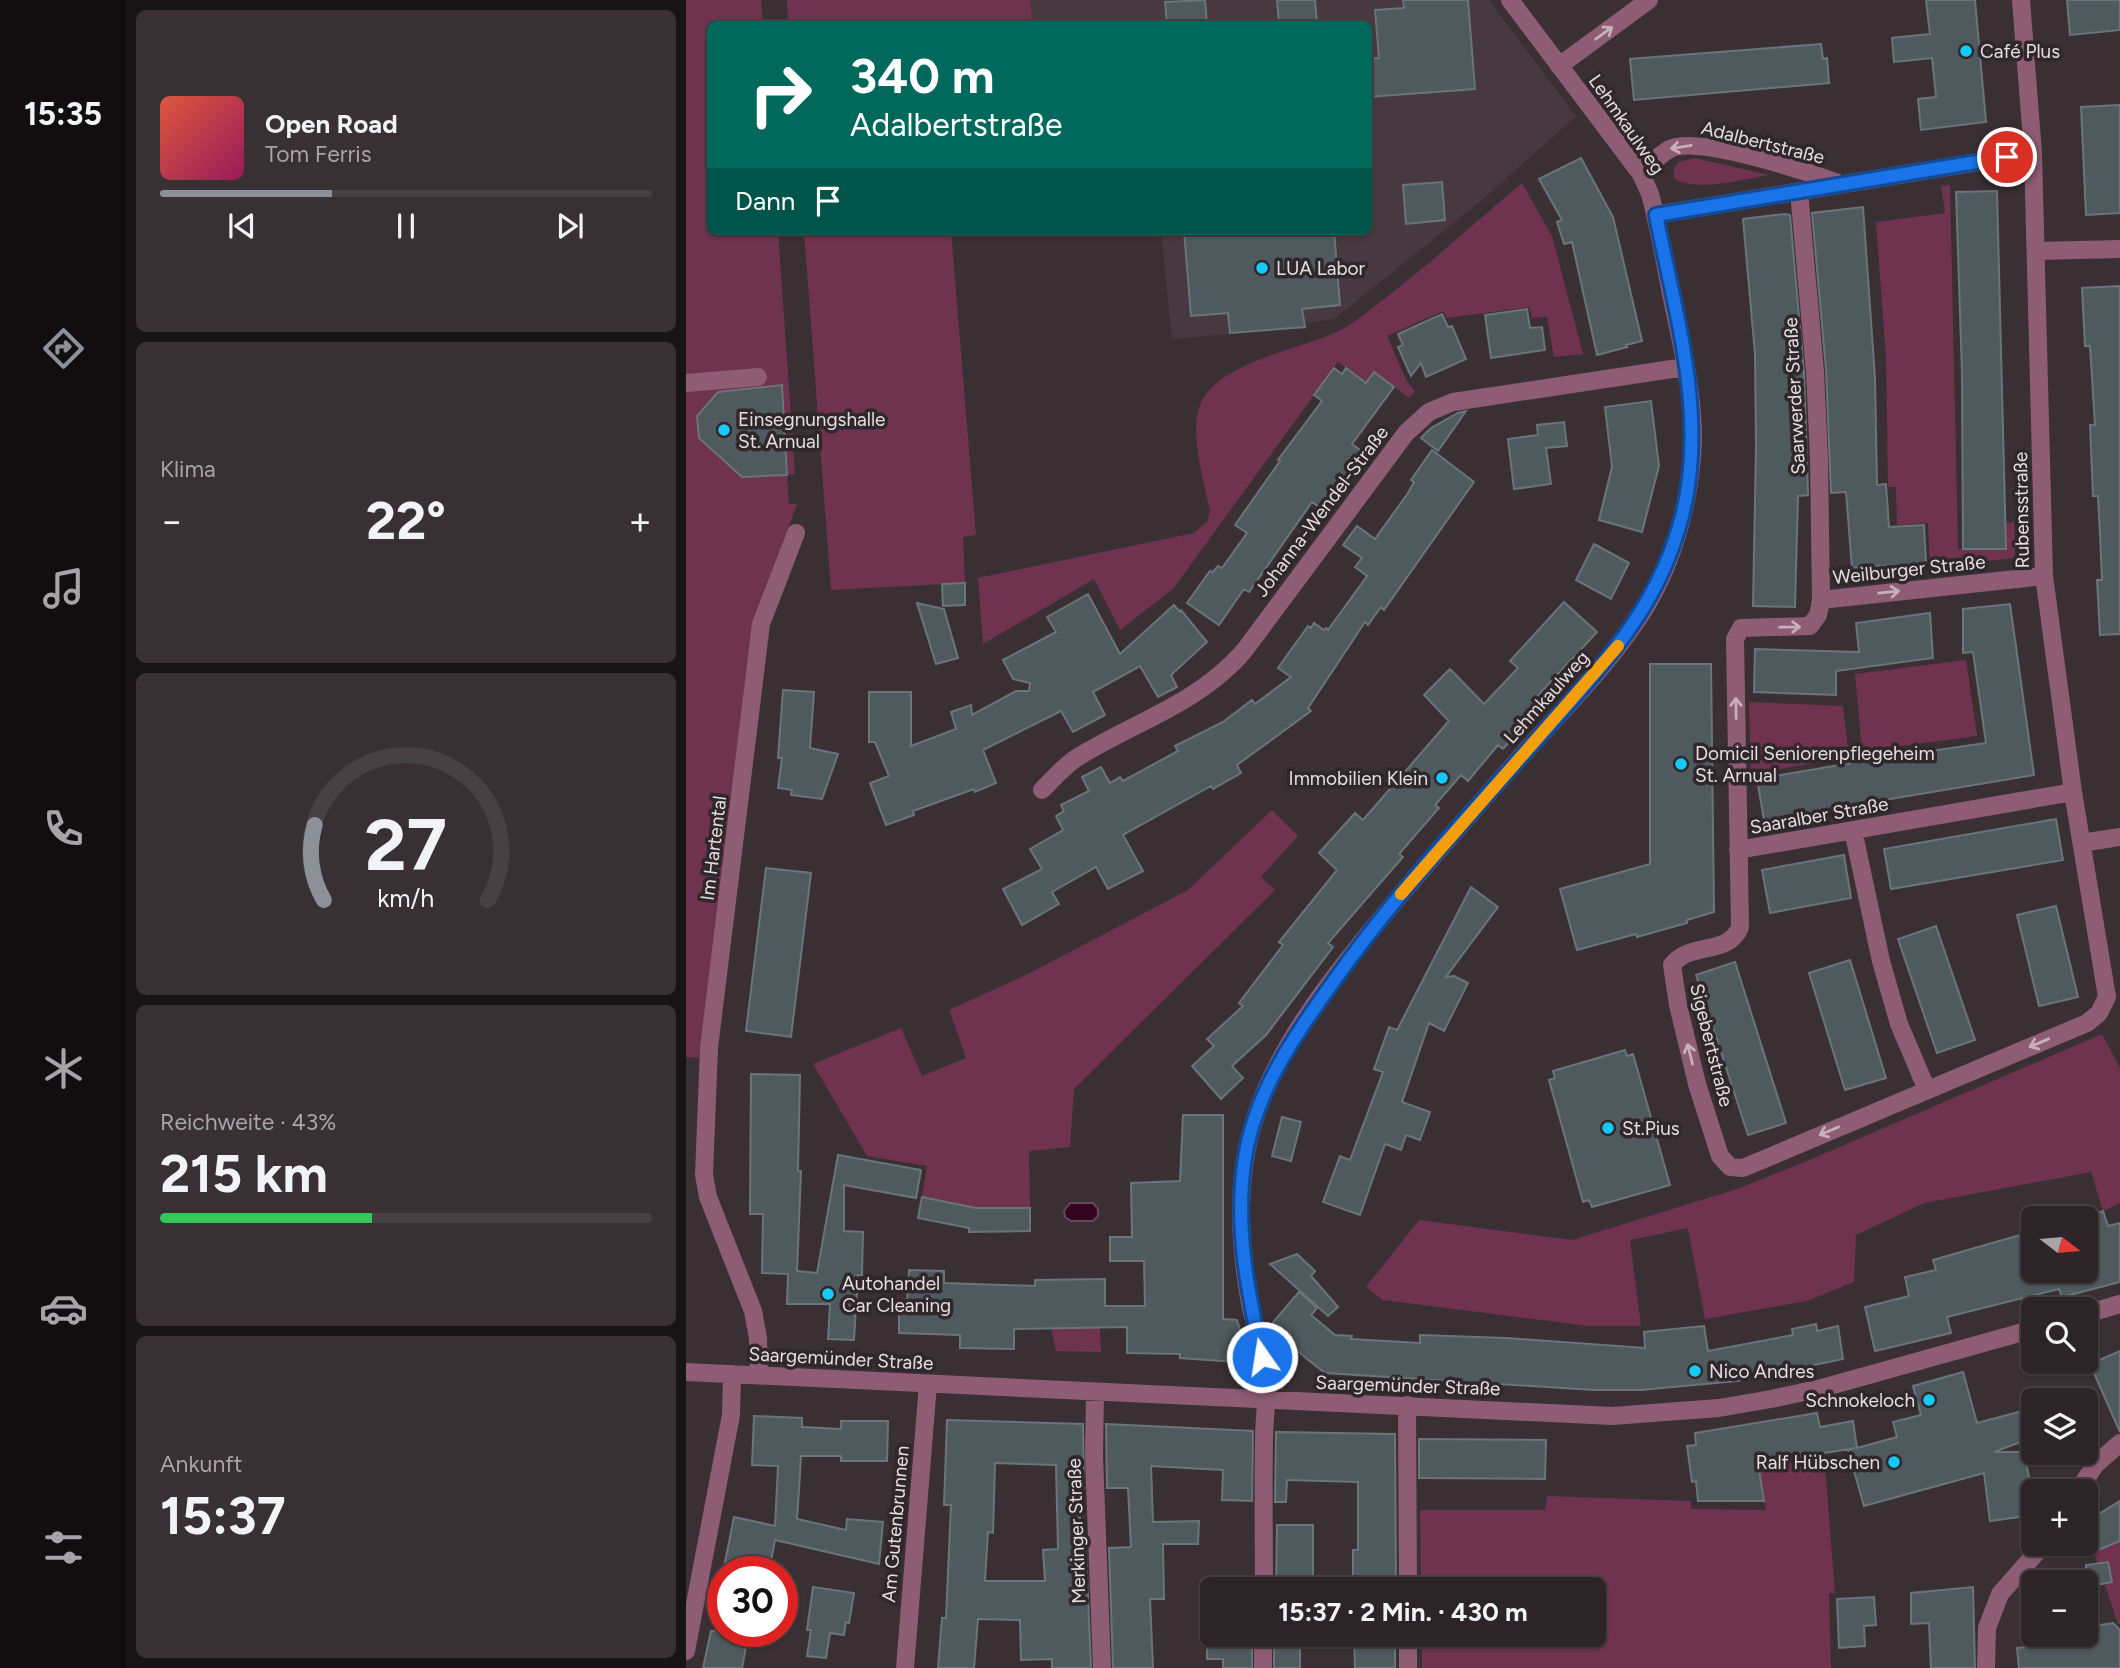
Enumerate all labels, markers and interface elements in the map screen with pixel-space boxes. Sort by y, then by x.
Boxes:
one-way arrow [1594,26,1613,40]
place label: Café Plus [1980,40,2060,63]
marker: Café Plus [1958,43,1974,59]
text: 340 m [850,46,994,105]
icon: right [735,49,826,140]
street label: Lehmkaulweg [1584,70,1669,179]
text: 15:35 [24,95,102,133]
text: Adalbertstraße [850,106,1062,144]
text: Open Road [265,108,398,140]
street label: Adalbertstraße [1699,116,1827,169]
pin [1977,127,2037,187]
icon: arrive [1988,138,2026,176]
text: Tom Ferris [265,140,371,168]
one-way arrow [1670,141,1693,154]
icon: arrive [809,182,847,220]
text: Dann [735,185,795,217]
icon: previous [223,207,261,245]
icon: pause [387,207,425,245]
icon: next [551,207,589,245]
place label: LUA Labor [1276,257,1366,280]
marker: LUA Labor [1254,260,1270,276]
street label: Saarwerder Straße [1779,317,1810,475]
icon: directions [39,324,88,373]
place label: Einsegnungshalle St. Arnual [738,408,885,453]
street label: Johanna-Wendel-Straße [1250,421,1393,601]
marker: Einsegnungshalle St. Arnual [716,422,732,438]
street label: Rubensstraße [2009,451,2034,569]
text: Klima [160,455,216,483]
text: 22° [366,490,446,552]
text: − [160,498,184,544]
text: + [628,498,652,544]
street label: Weilburger Straße [1832,550,1986,589]
icon: music [39,564,88,613]
one-way arrow [1877,586,1899,599]
one-way arrow [1778,620,1801,634]
street label: Lehmkaulweg [1499,646,1594,748]
one-way arrow [1729,697,1743,720]
place label: Domicil Seniorenpflegeheim St. Arnual [1695,742,1935,787]
marker: Domicil Seniorenpflegeheim St. Arnual [1673,756,1689,772]
place label: Immobilien Klein [1289,767,1428,790]
marker: Immobilien Klein [1434,770,1450,786]
street label: Saaralber Straße [1748,792,1890,839]
street label: Im Hartental [696,794,731,902]
text: 27 [365,801,447,888]
icon: phone [39,804,88,853]
text: km/h [377,883,435,913]
street label: Sigebertstraße [1685,981,1738,1109]
one-way arrow [2029,1038,2050,1051]
one-way arrow [1683,1043,1696,1066]
icon: climate [39,1044,88,1093]
text: Reichweite · 43% [160,1108,336,1136]
place label: St.Pius [1622,1117,1680,1140]
marker: St.Pius [1600,1120,1616,1136]
one-way arrow [1819,1126,1840,1139]
text: 215 km [160,1143,328,1205]
north arrow [2021,1206,2098,1283]
map controls [2021,1206,2098,1647]
place label: Autohandel Car Cleaning [842,1272,951,1317]
icon: car [39,1284,88,1333]
marker: Autohandel Car Cleaning [820,1286,836,1302]
button: search [2021,1297,2098,1374]
position arrow [1225,1320,1299,1394]
street label: Saargemünder Straße [748,1342,934,1375]
place label: Nico Andres [1709,1360,1815,1383]
marker: Nico Andres [1687,1363,1703,1379]
street label: Saargemünder Straße [1315,1371,1501,1400]
button: layers [2021,1388,2098,1465]
place label: Schnokeloch [1805,1389,1915,1412]
marker: Schnokeloch [1921,1392,1937,1408]
street label: Am Gutenbrunnen [877,1445,914,1603]
text: Ankunft [160,1450,242,1478]
place label: Ralf Hübschen [1756,1451,1880,1474]
marker: Ralf Hübschen [1886,1454,1902,1470]
street label: Merkinger Straße [1062,1458,1091,1604]
button: + [2021,1479,2098,1556]
text: 15:37 [160,1485,286,1547]
icon: filters [39,1523,88,1572]
speed limit sign: 30 [707,1556,798,1647]
button: − [2021,1570,2098,1647]
text: 15:37 · 2 Min. · 430 m [1278,1596,1528,1628]

